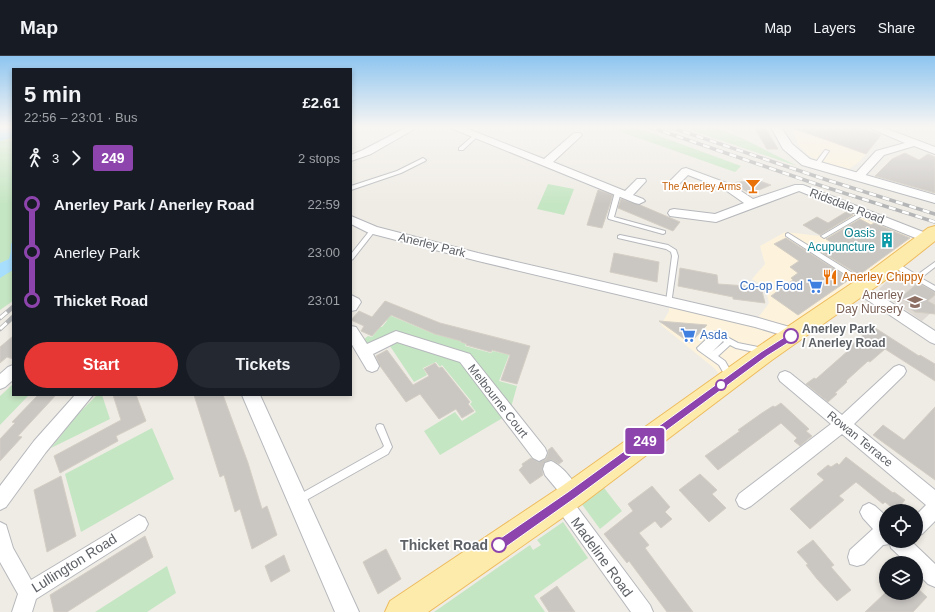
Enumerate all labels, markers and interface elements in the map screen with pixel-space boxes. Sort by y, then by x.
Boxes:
text: Map [20,17,58,38]
text: Map [764,20,792,36]
text: Layers [814,20,856,36]
text: Share [878,20,915,36]
text: 5 min [24,82,81,107]
text: £2.61 [302,94,340,111]
text: 22:56 – 23:01 · Bus [24,110,137,125]
icon: walk [24,147,46,169]
icon: forward [65,147,87,169]
text: 249 [101,150,125,166]
text: 3 [52,151,59,166]
text: 2 stops [298,151,340,166]
bar icon: The Anerley Arms [744,177,762,195]
place label: The Anerley Arms [662,181,741,192]
street label: Ridsdale Road [808,185,886,227]
text: Anerley Park / Anerley Road [54,196,254,213]
text: 22:59 [307,197,340,212]
place label: Oasis Acupuncture [808,226,875,254]
street label: Anerley Park [397,230,468,260]
building icon: Oasis Acupuncture [878,231,896,249]
text: Anerley Park [54,244,140,261]
text: 23:00 [307,245,340,260]
restaurant icon: Anerley Chippy [821,268,839,286]
place label: Anerley Chippy [842,270,923,284]
supermarket icon: Co-op Food [806,277,824,295]
place label: Co-op Food [740,279,803,293]
place label: Anerley Day Nursery [836,288,903,316]
text: Thicket Road [54,292,148,309]
text: 23:01 [307,293,340,308]
school or university icon: Anerley Day Nursery [906,293,924,311]
place label: Anerley Park / Anerley Road [802,322,886,350]
supermarket icon: Asda [679,326,697,344]
place label: Asda [700,328,728,342]
marker: Anerley Park / Anerley Road [783,328,799,344]
button: Start [24,342,178,388]
button: Tickets [186,342,340,388]
street label: Melbourne Court [465,361,531,441]
unlabelled marker [715,379,727,391]
street label: Rowan Terrace [824,408,896,470]
line badge: 249 [622,428,668,454]
text: 249 [633,433,657,449]
map controls [879,504,923,600]
button: locate [879,504,923,548]
street label: Madeline Road [568,514,636,600]
street label: Lullington Road [29,530,119,596]
place label: Thicket Road [400,537,488,553]
marker: Thicket Road [491,537,507,553]
button: layers [879,556,923,600]

